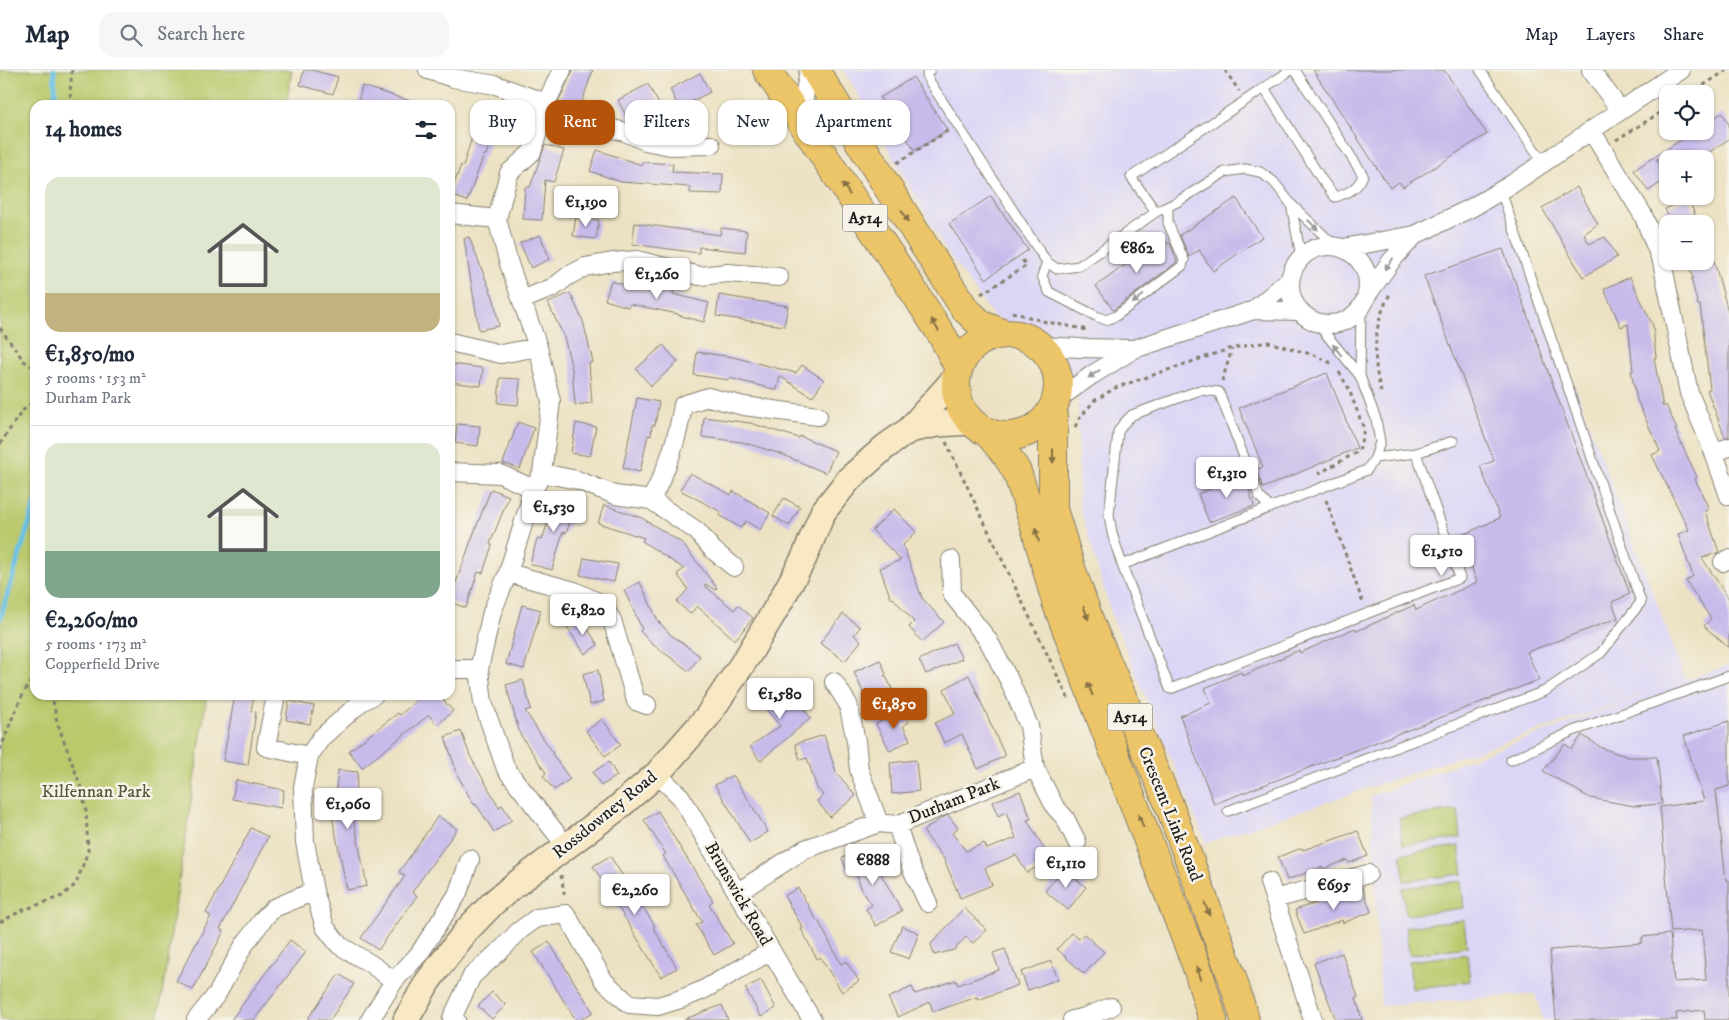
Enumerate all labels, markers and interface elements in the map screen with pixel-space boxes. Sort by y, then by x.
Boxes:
search box [99,12,449,57]
text: Map [25,20,69,50]
icon: search [117,21,145,49]
text: Search here [157,23,245,46]
text: Map [1525,24,1558,46]
text: Layers [1586,24,1635,46]
text: Share [1663,24,1704,46]
map controls [1659,85,1714,270]
button: locate [1659,85,1714,140]
chip: Buy [470,100,535,145]
chip: Rent [545,100,615,145]
chip: Filters [625,100,708,145]
chip: New [718,100,787,145]
chip: Apartment [797,100,910,145]
icon: filters [412,116,440,144]
text: 14 homes [45,117,122,143]
button: + [1659,150,1714,205]
one-way arrow [841,183,851,196]
pin: €1,190 [545,186,627,228]
text: €1,190 [565,192,607,212]
road number: A514 [842,204,888,232]
one-way arrow [900,209,910,222]
icon: home [198,210,288,300]
button: − [1659,215,1714,270]
one-way arrow [1306,219,1318,231]
pin: €862 [1107,232,1167,274]
text: €862 [1120,238,1154,258]
one-way arrow [1384,257,1394,271]
pin: €1,260 [616,258,698,300]
text: €1,260 [635,264,679,284]
one-way arrow [1132,294,1145,305]
one-way arrow [931,319,940,332]
text: €1,850/mo [45,342,135,368]
one-way arrow [1332,344,1343,357]
text: 5 rooms · 153 m² [45,368,146,388]
one-way arrow [1087,369,1101,379]
text: Durham Park [45,388,131,408]
one-way arrow [1049,448,1057,464]
pin: €1,310 [1186,456,1268,499]
text: €1,310 [1207,463,1247,483]
icon: home [198,475,288,565]
pin: €1,530 [513,490,595,533]
text: €1,530 [533,497,575,517]
one-way arrow [1033,528,1041,543]
pin: €1,510 [1401,534,1483,577]
text: €1,510 [1421,541,1463,561]
pin: €1,820 [542,594,624,636]
text: €1,820 [561,600,605,620]
one-way arrow [1082,606,1090,621]
text: €2,260/mo [45,608,138,634]
text: 5 rooms · 173 m² [45,634,146,654]
text: Copperfield Drive [45,654,160,674]
pin: €1,580 [739,678,821,720]
one-way arrow [1086,681,1094,696]
text: €1,580 [758,684,802,704]
pin: €1,850 [853,688,935,730]
text: €1,850 [872,694,916,714]
road number: A514 [1108,704,1152,730]
street label: Crescent Link Road [1133,743,1207,885]
street label: Rossdowney Road [548,766,662,864]
street label: Durham Park [905,773,1003,829]
park label: Kilfennan Park [41,781,151,803]
pin: €1,060 [307,788,389,830]
text: €1,060 [325,794,371,814]
one-way arrow [1137,814,1144,829]
street label: Brunswick Road [699,838,777,950]
pin: €888 [843,844,903,886]
pin: €1,110 [1025,846,1107,889]
text: €888 [856,850,890,870]
text: €1,110 [1046,853,1086,873]
pin: €695 [1304,868,1364,911]
pin: €2,260 [594,874,676,916]
text: €695 [1317,875,1351,895]
text: €2,260 [612,880,658,900]
one-way arrow [1203,902,1211,917]
one-way arrow [1194,966,1202,981]

